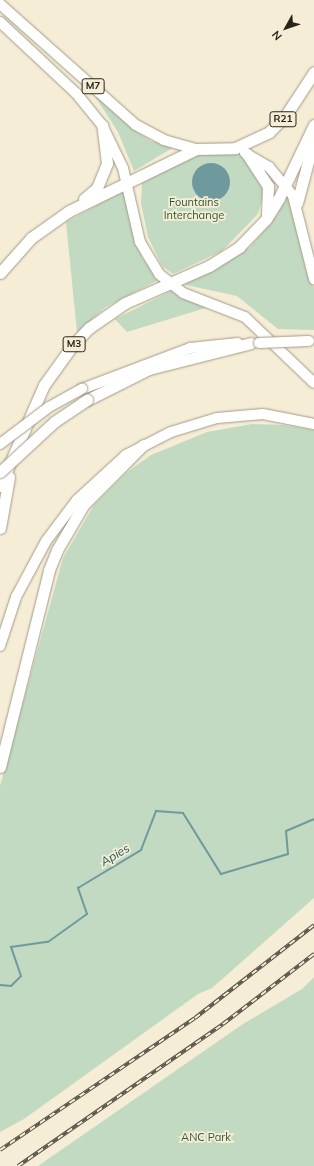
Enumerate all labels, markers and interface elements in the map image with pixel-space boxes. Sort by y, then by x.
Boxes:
north arrow [266,8,306,48]
text: N [269,28,285,43]
road number: M7 [81,78,105,94]
road number: R21 [269,111,297,127]
park label: Fountains Interchange [164,196,224,222]
road number: M3 [62,336,86,352]
water label: Apies [98,841,132,869]
park label: ANC Park [181,1130,231,1144]

